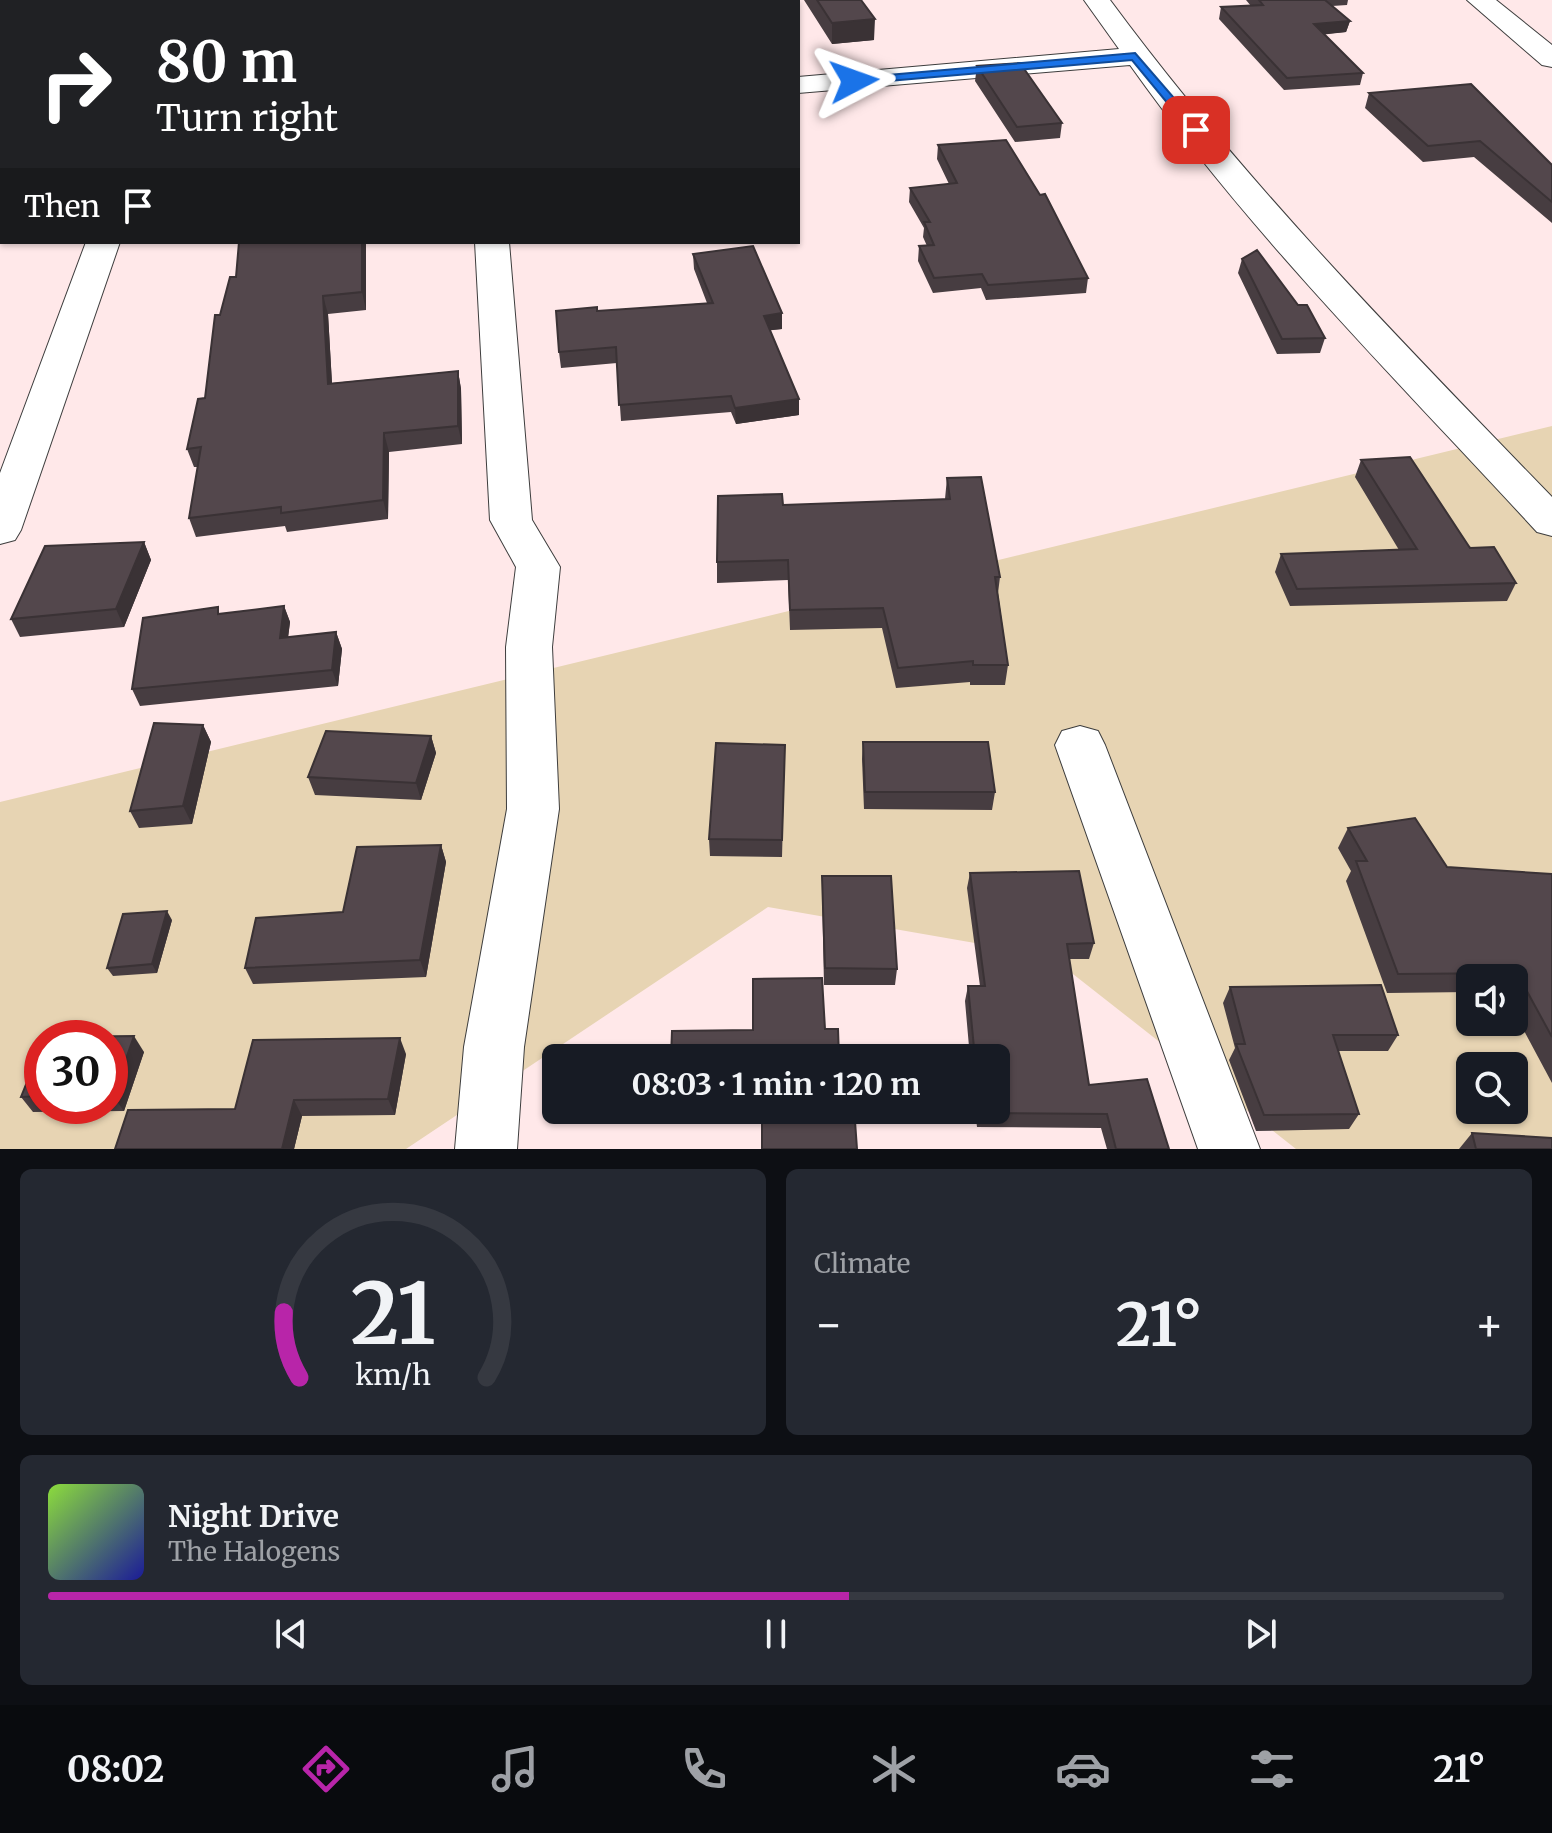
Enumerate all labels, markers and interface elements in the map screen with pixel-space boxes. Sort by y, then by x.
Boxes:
text: 80 m [156,27,297,97]
icon: right [24,32,128,136]
position arrow [812,39,896,123]
text: Turn right [156,96,338,141]
pin [1162,96,1230,164]
icon: arrive [1174,108,1218,152]
icon: arrive [116,184,160,228]
text: Then [24,187,100,225]
map controls [1456,964,1528,1124]
button: sound [1456,964,1528,1036]
speed limit sign: 30 [24,1020,128,1124]
button: search [1456,1052,1528,1124]
text: 08:03 · 1 min · 120 m [632,1065,920,1103]
text: Climate [814,1247,910,1280]
text: 21 [350,1262,436,1367]
text: 21° [1116,1287,1202,1362]
text: − [814,1297,843,1352]
text: + [1475,1297,1504,1352]
text: km/h [355,1357,431,1393]
text: Night Drive [168,1497,339,1535]
text: The Halogens [168,1535,340,1568]
icon: previous [269,1612,313,1656]
icon: pause [754,1612,798,1656]
icon: next [1239,1612,1283,1656]
icon: directions [298,1741,354,1797]
icon: music [487,1741,543,1797]
icon: phone [676,1741,732,1797]
icon: climate [866,1741,922,1797]
icon: car [1055,1741,1111,1797]
icon: filters [1244,1741,1300,1797]
text: 08:02 [67,1747,164,1792]
text: 21° [1433,1747,1485,1792]

